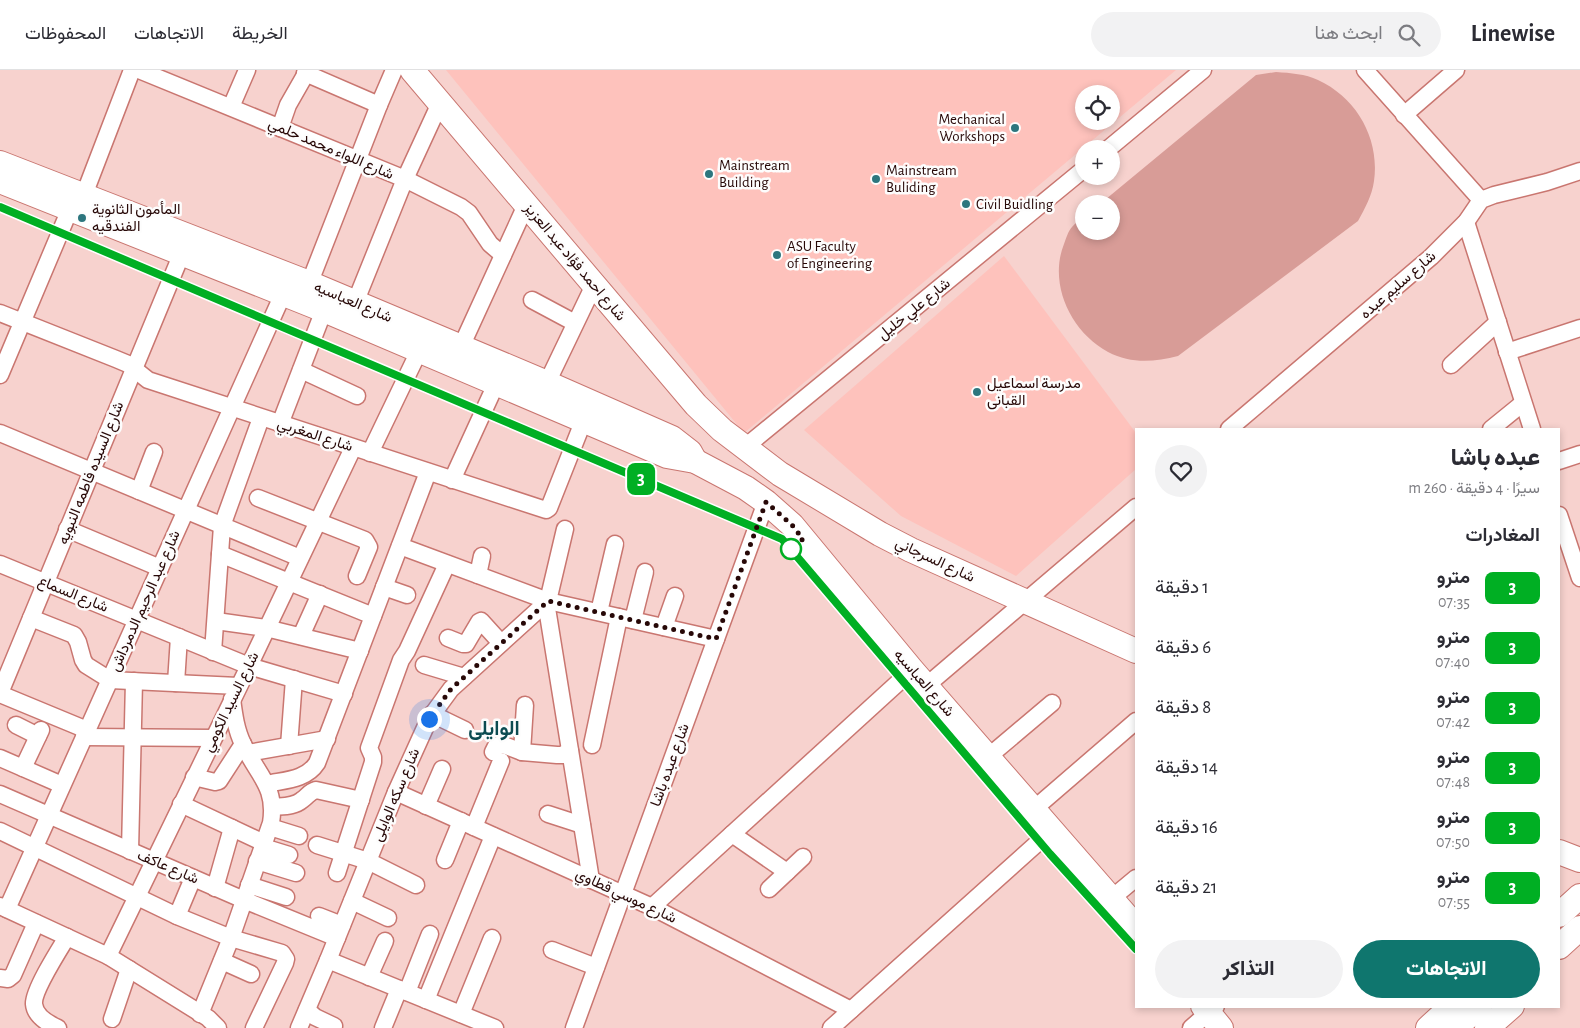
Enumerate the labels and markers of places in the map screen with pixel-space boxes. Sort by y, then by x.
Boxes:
place label: Mechanical Workshops [939,112,1005,144]
marker: Mechanical Workshops [1009,122,1021,134]
place label: Mainstream Building [719,158,790,190]
place label: Mainstream Buliding [886,163,957,195]
marker: Mainstream Building [703,168,715,180]
marker: Mainstream Buliding [870,173,882,185]
place label: Civil Buidling [976,197,1054,212]
marker: Civil Buidling [960,198,972,210]
place label: المأمون الثانوية الفندقيه [92,201,180,235]
marker: المأمون الثانوية الفندقيه [76,212,88,224]
place label: ASU Faculty of Engineering [787,239,873,271]
marker: ASU Faculty of Engineering [771,249,783,261]
place label: مدرسة اسماعيل القبانى [987,376,1081,410]
marker: مدرسة اسماعيل القبانى [971,386,983,398]
unlabelled marker [780,538,802,560]

